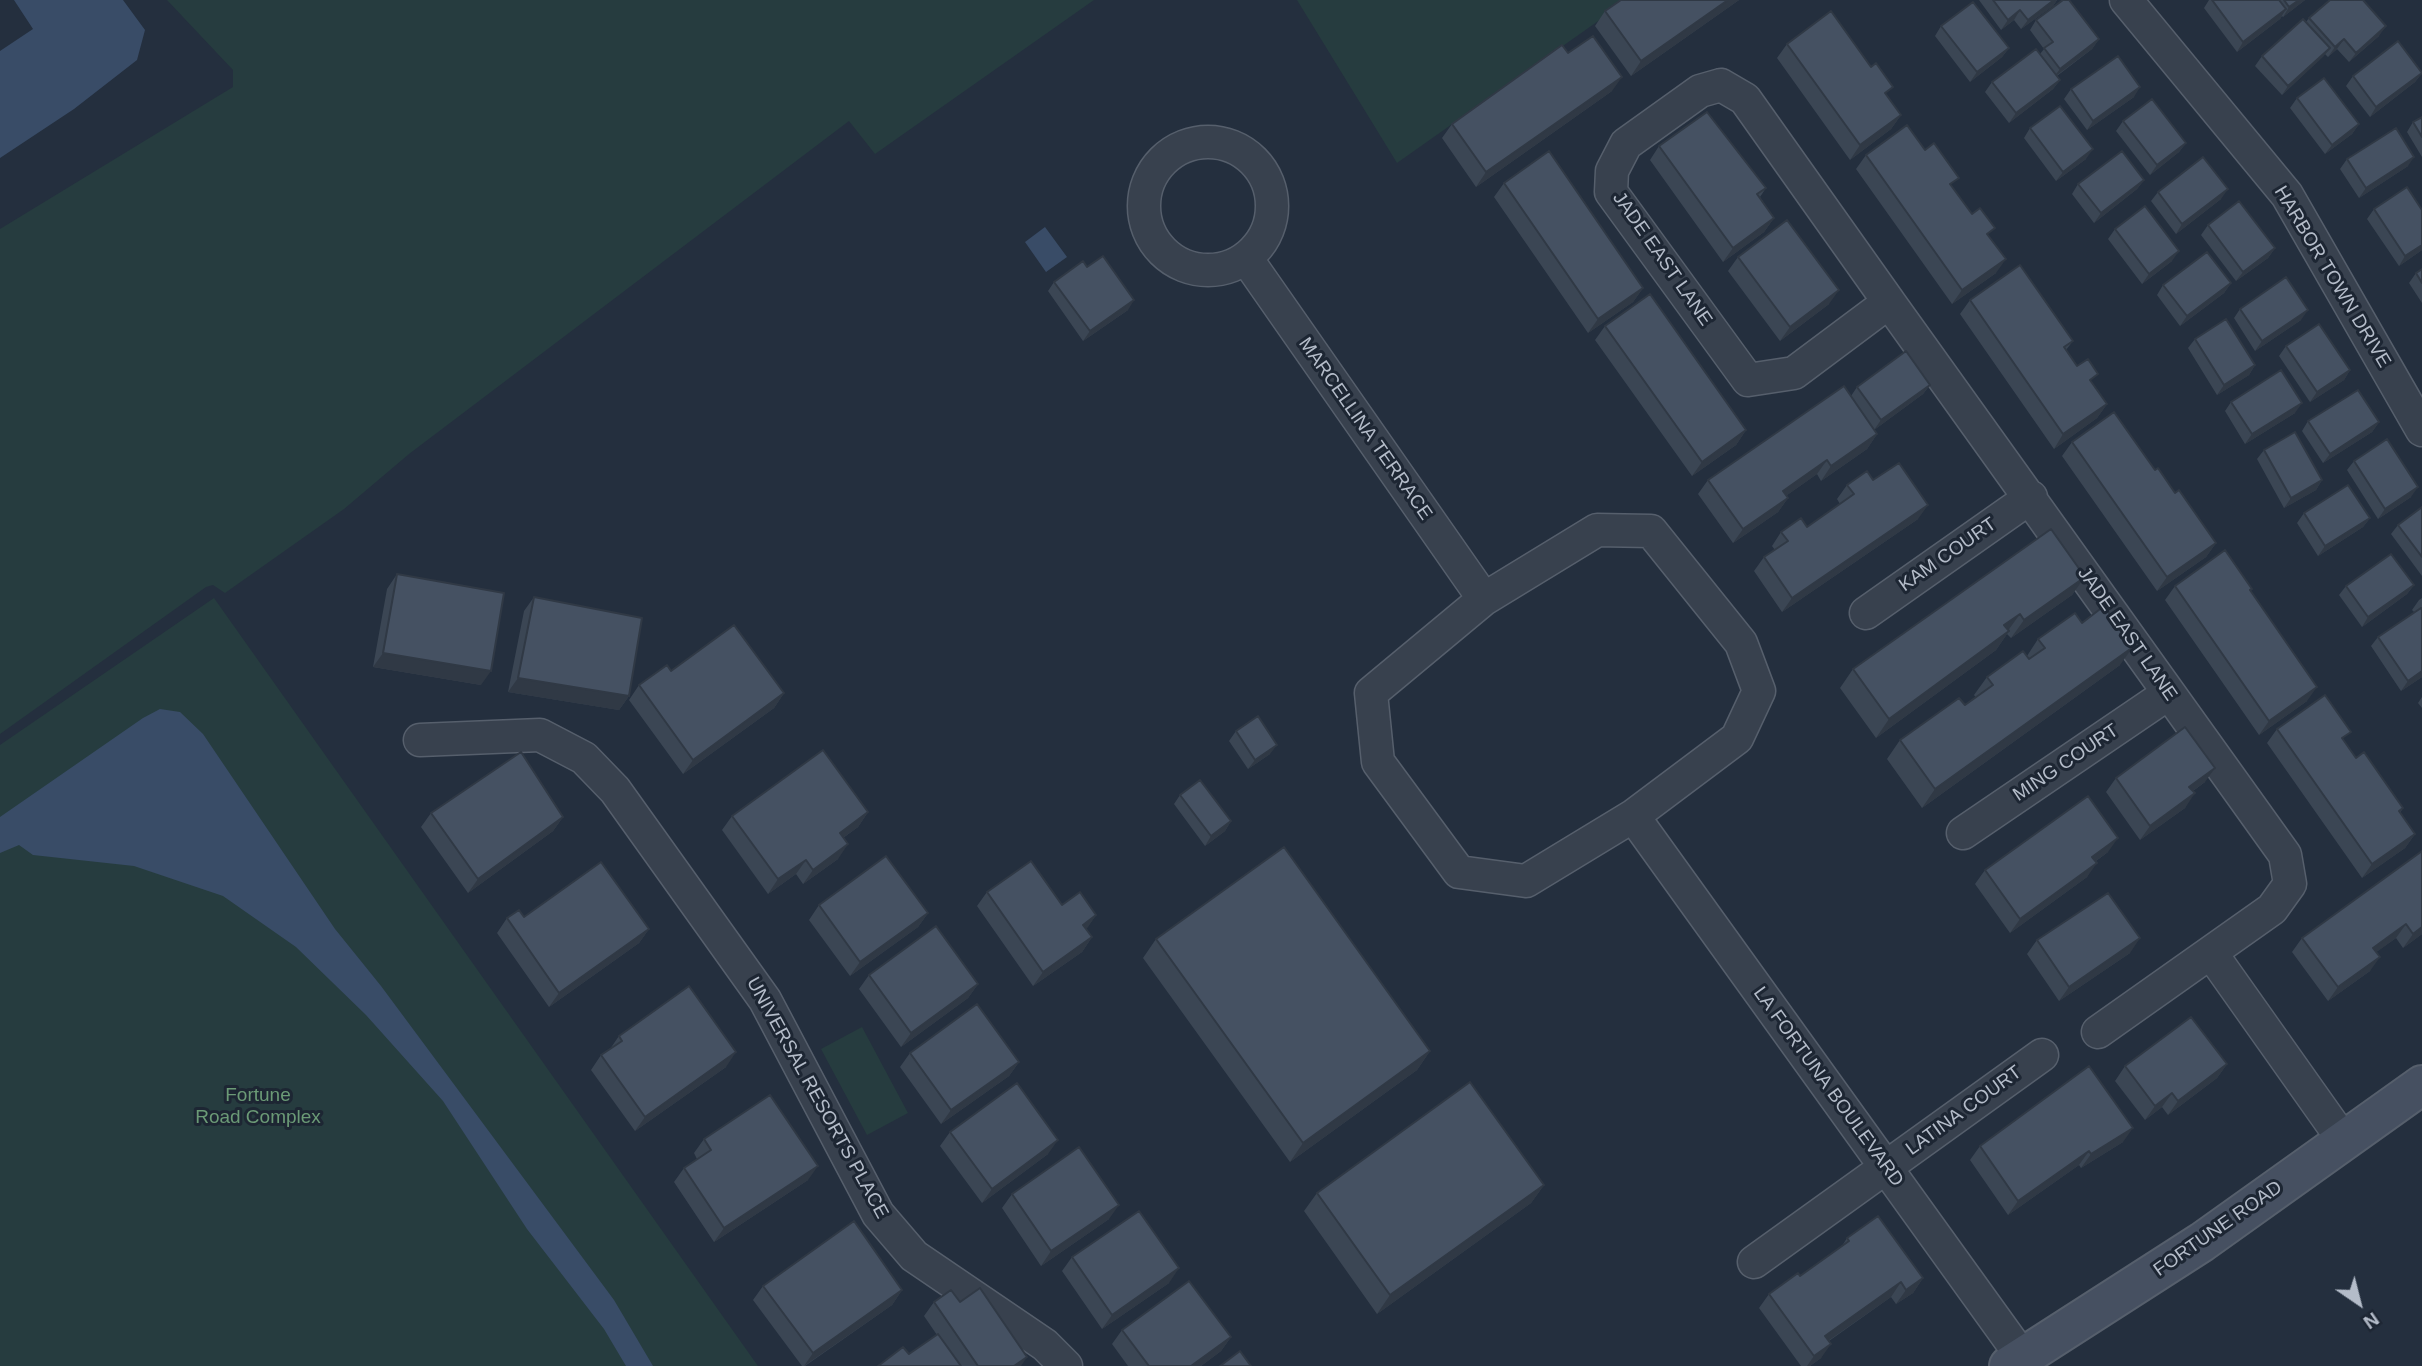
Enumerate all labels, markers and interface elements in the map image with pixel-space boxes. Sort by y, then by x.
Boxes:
street label: HARBOR TOWN DRIVE [2269,182,2395,372]
street label: JADE EAST LANE [1607,188,1717,330]
street label: MARCELLINA TERRACE [1293,333,1437,525]
street label: KAM COURT [1895,513,2001,597]
street label: JADE EAST LANE [2072,563,2182,705]
street label: MING COURT [2009,719,2123,807]
street label: UNIVERSAL RESORTS PLACE [741,973,893,1223]
street label: LA FORTUNA BOULEVARD [1748,983,1908,1191]
street label: LATINA COURT [1902,1061,2026,1161]
park label: Fortune Road Complex [195,1085,321,1129]
street label: FORTUNE ROAD [2149,1176,2287,1282]
north arrow [2324,1268,2394,1338]
text: N [2360,1308,2383,1333]

